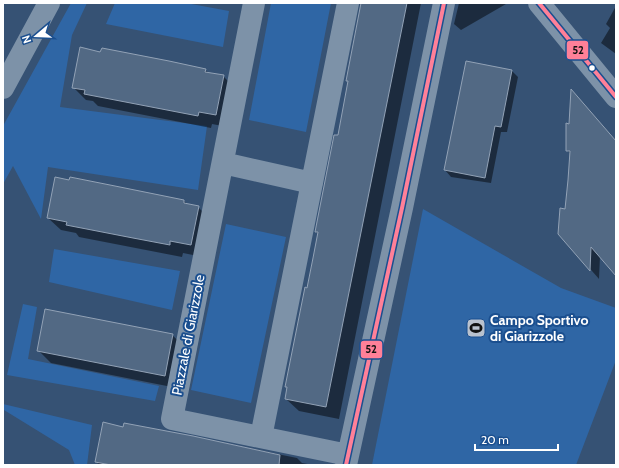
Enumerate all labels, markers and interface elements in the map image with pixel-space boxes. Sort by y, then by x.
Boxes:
north arrow [16,16,56,56]
text: N [19,33,34,45]
line badge: 52 [566,40,589,60]
text: 52 [572,43,584,57]
unlabelled marker [587,63,597,73]
street label: Piazzale di Giarizzole [167,273,209,397]
place label: Campo Sportivo di Giarizzole [490,311,588,345]
sports icon: Campo Sportivo di Giarizzole [465,317,487,339]
line badge: 52 [360,340,383,359]
text: 52 [365,342,377,356]
scale bar [475,426,558,452]
text: 20 m [481,432,509,447]

